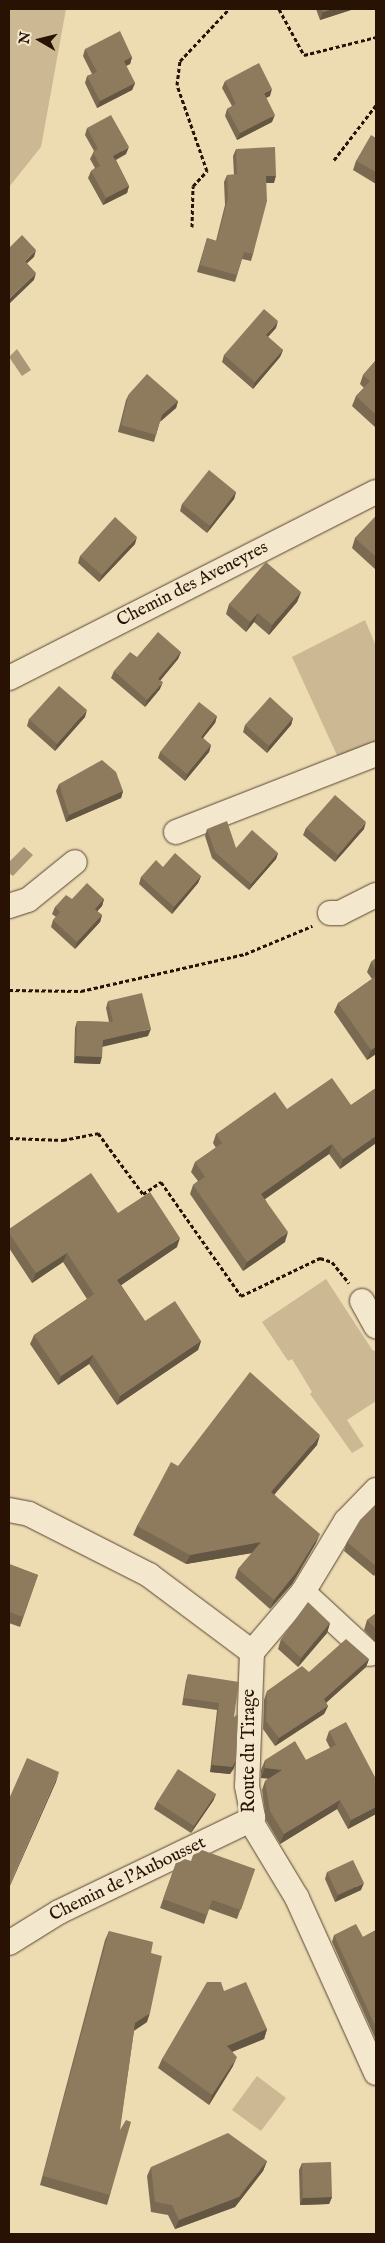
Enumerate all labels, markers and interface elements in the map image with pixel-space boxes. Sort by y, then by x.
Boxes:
north arrow [15,15,65,65]
text: N [15,31,35,45]
street label: Chemin des Aveneyres [114,538,272,632]
street label: Route du Tirage [239,1689,261,1813]
street label: Chemin de l'Aubousset [46,1833,210,1927]

